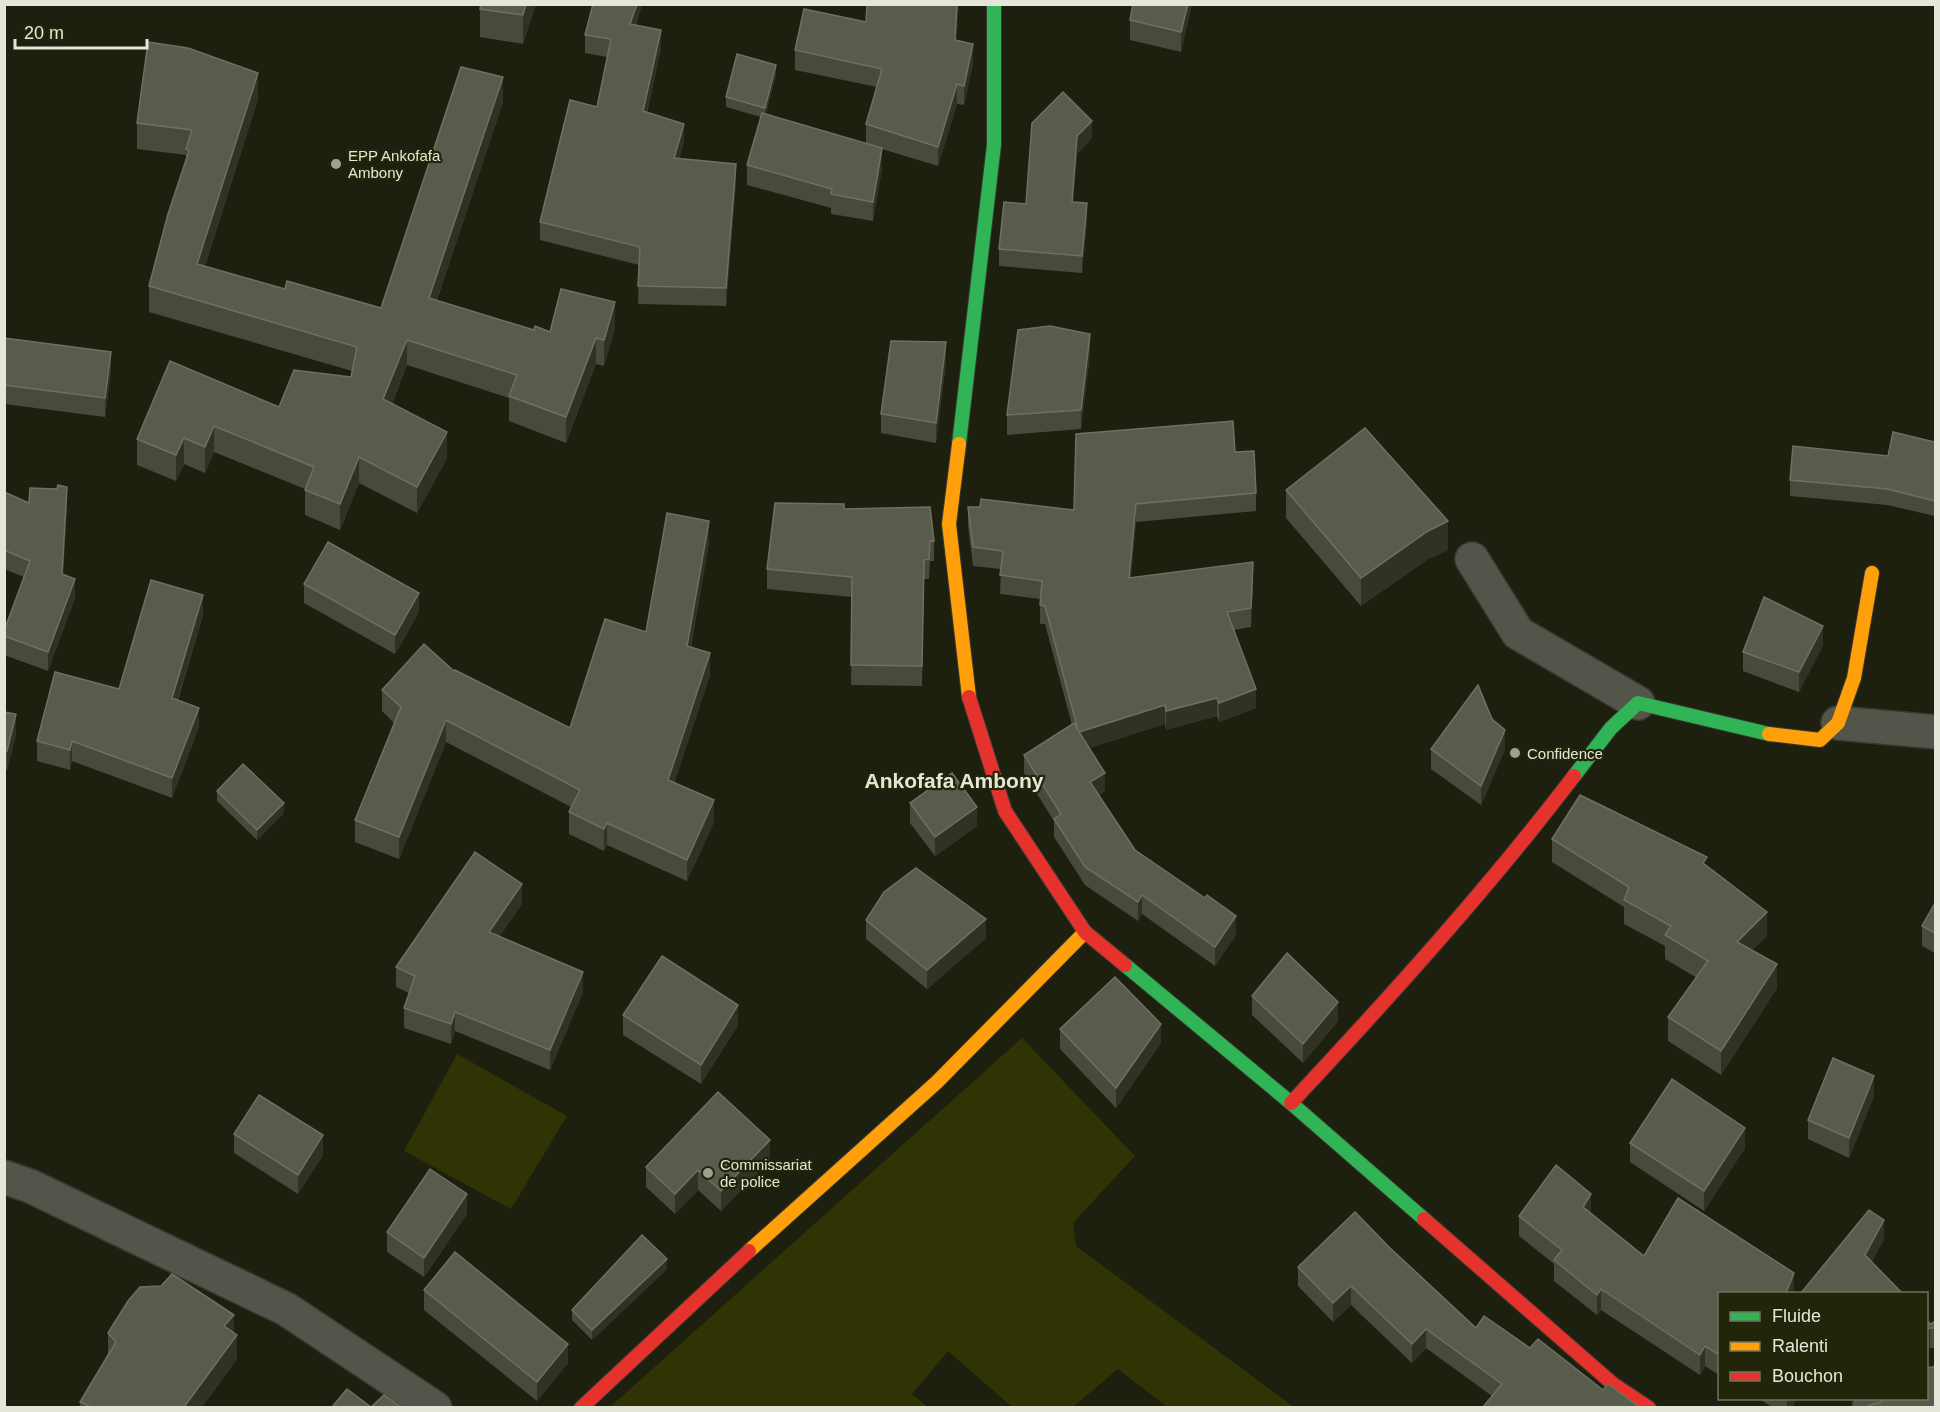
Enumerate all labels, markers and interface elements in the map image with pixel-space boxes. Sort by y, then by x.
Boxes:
scale bar [15,12,147,50]
text: 20 m [24,23,64,43]
place label: EPP Ankofafa Ambony [348,147,441,181]
marker: EPP Ankofafa Ambony [329,157,343,171]
place label: Confidence [1527,745,1603,762]
marker: Confidence [1508,746,1522,760]
district label: Ankofafa Ambony [865,769,1044,792]
place label: Commissariat de police [720,1156,813,1190]
marker: Commissariat de police [701,1166,715,1180]
legend [1718,1292,1928,1400]
text: Fluide [1772,1306,1821,1326]
text: Ralenti [1772,1336,1828,1356]
text: Bouchon [1772,1366,1843,1386]

